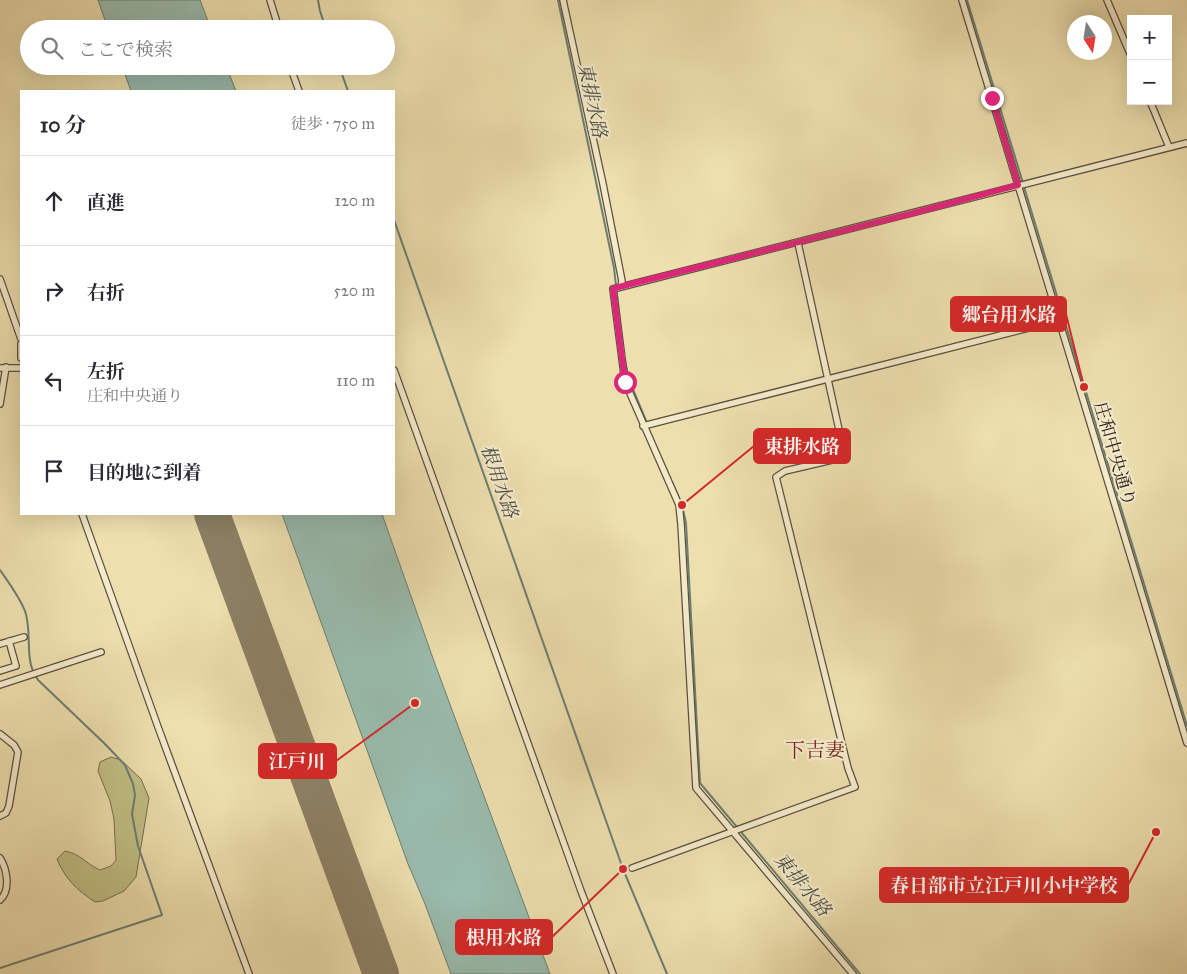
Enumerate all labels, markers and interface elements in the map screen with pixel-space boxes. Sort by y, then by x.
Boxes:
north arrow [1067,15,1112,60]
map controls [1127,15,1172,105]
button: + [1127,15,1172,60]
search box [20,20,395,75]
icon: search [38,34,66,62]
text: ここで検索 [78,38,173,61]
button: − [1127,60,1172,105]
water label: 東排水路 [573,61,612,142]
route end [981,87,1004,110]
text: 10 分 [40,112,86,138]
text: 徒歩 · 750 m [290,114,375,133]
icon: ahead [40,187,68,215]
text: 直進 [87,191,125,214]
text: 120 m [335,191,375,210]
icon: right [40,277,68,305]
text: 右折 [87,281,125,304]
text: 520 m [333,281,375,300]
callout: 郷台用水路 [951,297,1066,331]
text: 郷台用水路 [961,303,1057,326]
text: 左折 [87,360,125,383]
icon: left [40,367,68,395]
text: 110 m [336,371,375,390]
route start [614,371,637,394]
text: 庄和中央通り [87,386,183,405]
street label: 庄和中央通り [1090,399,1140,509]
callout: 東排水路 [754,429,850,463]
text: 東排水路 [764,435,840,458]
water label: 根用水路 [476,441,523,523]
icon: arrive [40,457,68,485]
text: 目的地に到着 [87,461,201,484]
district label: 下吉妻 [785,738,845,762]
callout: 江戸川 [259,744,336,778]
text: 江戸川 [268,750,326,773]
water label: 東排水路 [769,848,837,922]
callout: 春日部市立江戸川小中学校 [880,868,1128,902]
text: 春日部市立江戸川小中学校 [890,874,1118,897]
callout: 根用水路 [456,920,552,954]
text: 根用水路 [466,926,542,949]

